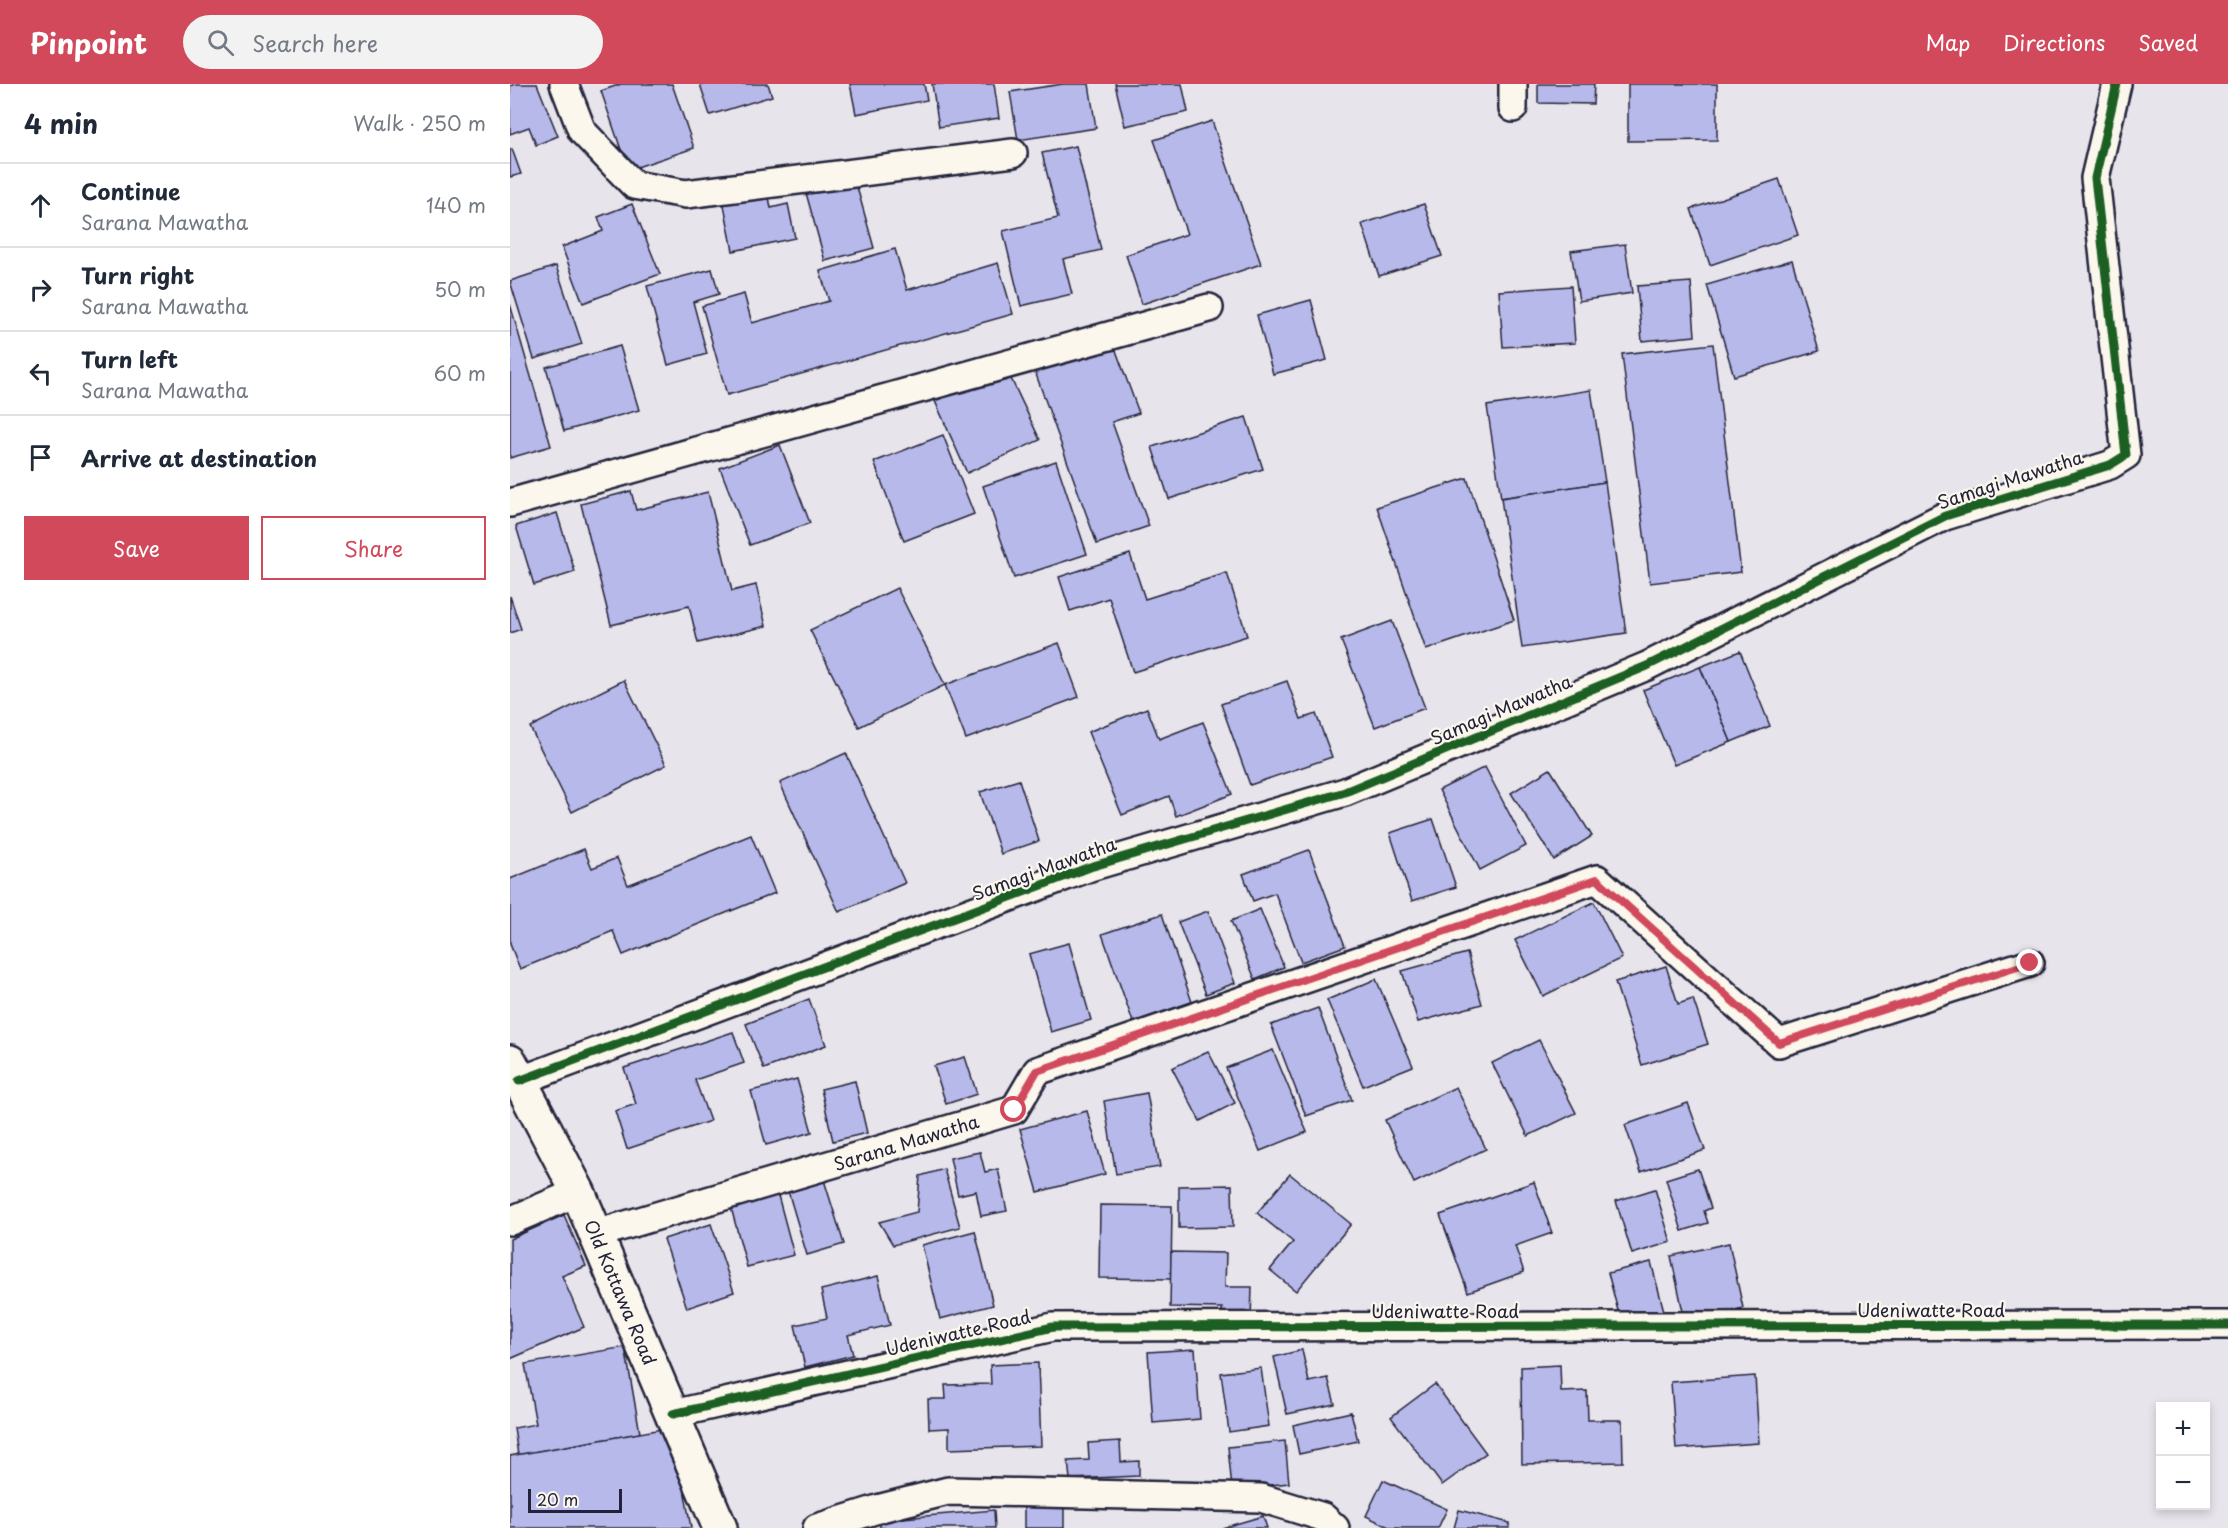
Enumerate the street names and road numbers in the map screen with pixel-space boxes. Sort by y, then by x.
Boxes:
street label: Samagi Mawatha [1934,443,2087,515]
street label: Samagi Mawatha [1426,667,1577,751]
street label: Samagi Mawatha [968,829,1121,907]
street label: Sarana Mawatha [830,1107,983,1177]
street label: Old Kottawa Road [578,1215,664,1369]
street label: Udeniwatte Road [1857,1296,2005,1323]
street label: Udeniwatte Road [1371,1297,1519,1324]
street label: Udeniwatte Road [883,1302,1033,1362]

